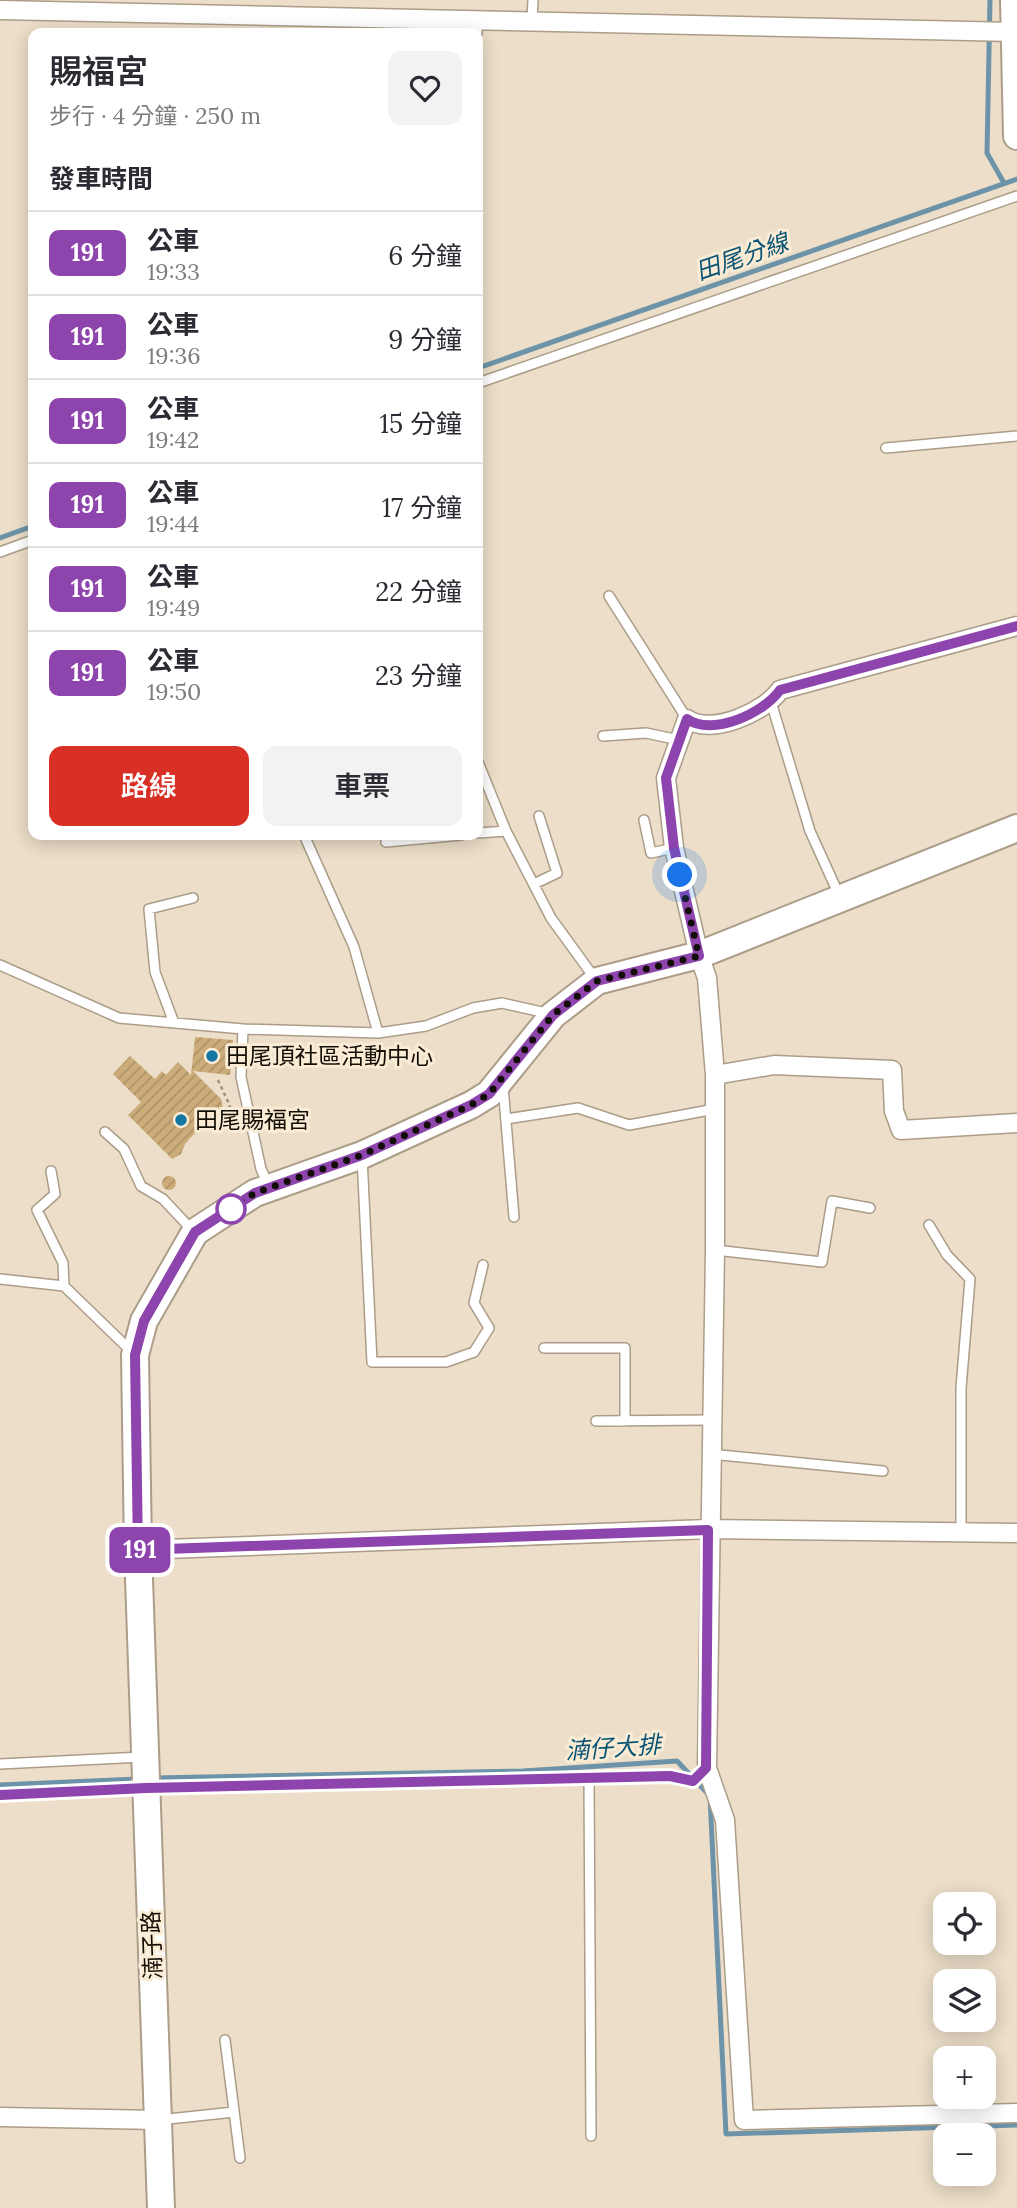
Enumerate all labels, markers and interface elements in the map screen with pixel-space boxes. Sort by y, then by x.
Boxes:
text: 賜福宮 [49,50,148,92]
button: heart [388,51,462,125]
text: 步行 · 4 分鐘 · 250 m [49,101,261,130]
text: 發車時間 [49,162,153,195]
text: 公車 [147,224,199,257]
water label: 田尾分線 [691,225,795,287]
text: 191 [71,237,104,268]
text: 6 分鐘 [388,239,462,272]
text: 19:33 [147,257,200,286]
text: 公車 [147,308,199,341]
text: 191 [71,321,104,352]
text: 9 分鐘 [388,323,462,356]
text: 19:36 [147,341,201,370]
text: 公車 [147,392,199,425]
text: 191 [71,405,104,436]
text: 15 分鐘 [380,407,462,440]
text: 19:42 [147,425,199,454]
text: 公車 [147,476,199,509]
text: 191 [71,489,104,520]
text: 17 分鐘 [382,491,462,524]
text: 19:44 [147,509,199,538]
text: 公車 [147,560,199,593]
text: 191 [71,573,104,604]
text: 22 分鐘 [375,575,462,608]
text: 19:49 [147,593,200,622]
text: 公車 [147,644,199,677]
text: 191 [71,657,104,688]
text: 23 分鐘 [375,659,462,692]
text: 19:50 [147,677,201,706]
button: 路線 [49,746,249,826]
button: 車票 [263,746,462,826]
your location [662,857,697,892]
place label: 田尾頂社區活動中心 [226,1041,433,1070]
marker: 田尾頂社區活動中心 [204,1048,220,1064]
place label: 田尾賜福宮 [195,1105,310,1134]
marker: 田尾賜福宮 [173,1112,189,1128]
unlabelled marker [216,1194,246,1224]
line badge: 191 [100,1527,180,1573]
text: 191 [123,1534,157,1565]
water label: 湳仔大排 [564,1728,665,1766]
map controls [933,1892,996,2186]
button: locate [933,1892,996,1955]
street label: 湳子路 [136,1910,167,1980]
button: layers [933,1969,996,2032]
button: + [933,2046,996,2109]
button: − [933,2123,996,2186]

